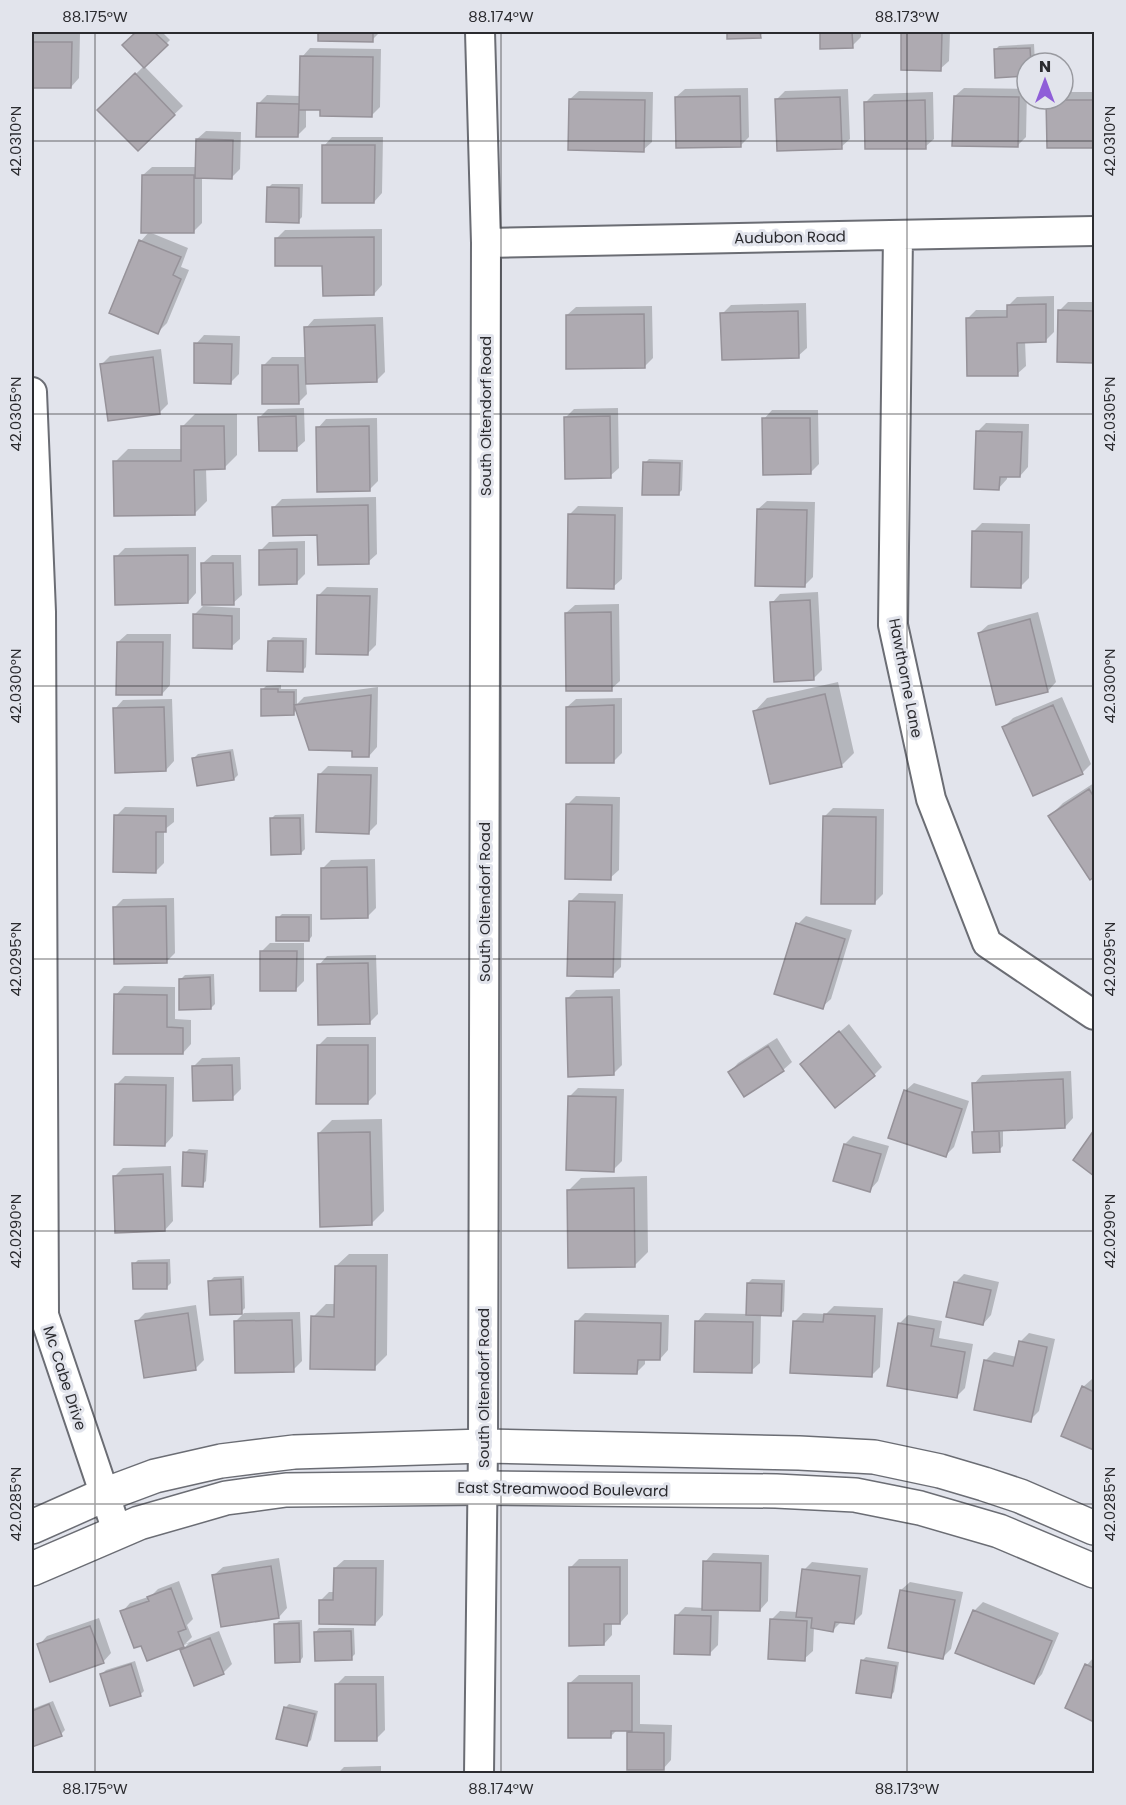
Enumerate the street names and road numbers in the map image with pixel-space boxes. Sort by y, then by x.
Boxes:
street label: Audubon Road [734,226,846,248]
street label: South Oltendorf Road [475,336,496,496]
street label: Hawthorne Lane [884,616,928,740]
street label: South Oltendorf Road [474,822,495,982]
street label: South Oltendorf Road [473,1308,494,1468]
street label: Mc Cabe Drive [38,1323,92,1433]
street label: East Streamwood Boulevard [457,1477,669,1501]

